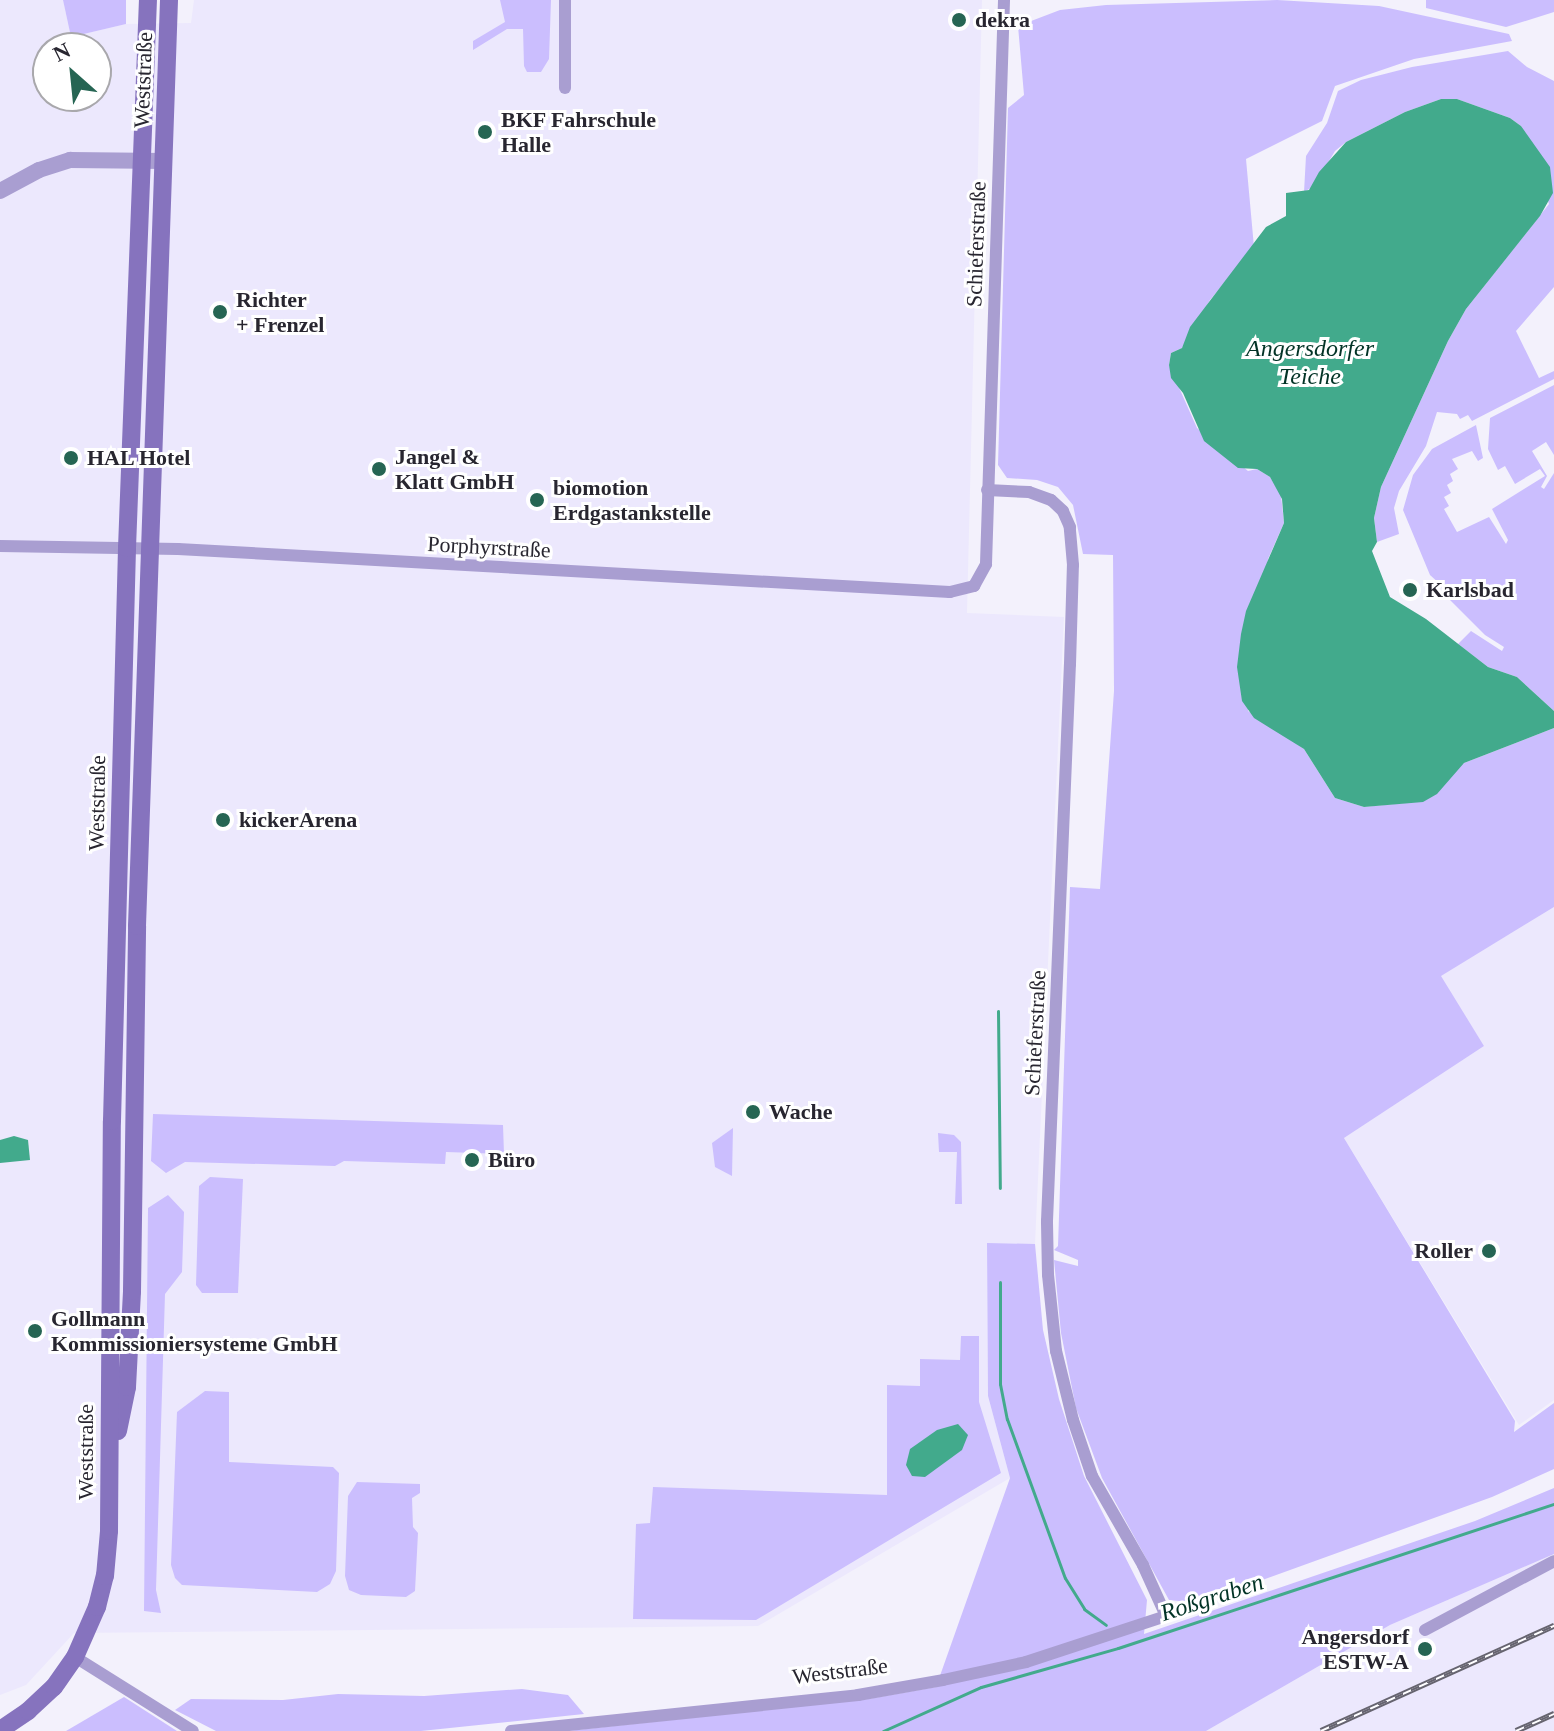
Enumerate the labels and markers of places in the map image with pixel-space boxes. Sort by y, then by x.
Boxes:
place label: dekra [975,7,1030,33]
marker: dekra [950,11,968,29]
place label: BKF Fahrschule Halle [501,106,657,158]
marker: BKF Fahrschule Halle [476,123,494,141]
place label: Richter + Frenzel [236,286,324,338]
marker: Richter + Frenzel [211,303,229,321]
place label: Jangel & Klatt GmbH [395,443,514,494]
place label: HAL Hotel [87,445,191,471]
marker: HAL Hotel [62,449,80,467]
marker: Jangel & Klatt GmbH [370,460,388,478]
place label: biomotion Erdgastankstelle [553,474,711,526]
marker: biomotion Erdgastankstelle [528,491,546,509]
place label: Karlsbad [1426,577,1514,603]
marker: Karlsbad [1401,581,1419,599]
place label: kickerArena [239,807,357,833]
marker: kickerArena [214,811,232,829]
place label: Wache [769,1099,833,1125]
marker: Wache [744,1103,762,1121]
place label: Büro [488,1147,535,1173]
marker: Büro [463,1151,481,1169]
place label: Roller [1414,1238,1473,1264]
marker: Roller [1480,1242,1498,1260]
place label: Gollmann Kommissioniersysteme GmbH [51,1305,338,1356]
marker: Gollmann Kommissioniersysteme GmbH [26,1322,44,1340]
place label: Angersdorf ESTW-A [1301,1623,1409,1674]
marker: Angersdorf ESTW-A [1416,1640,1434,1658]

